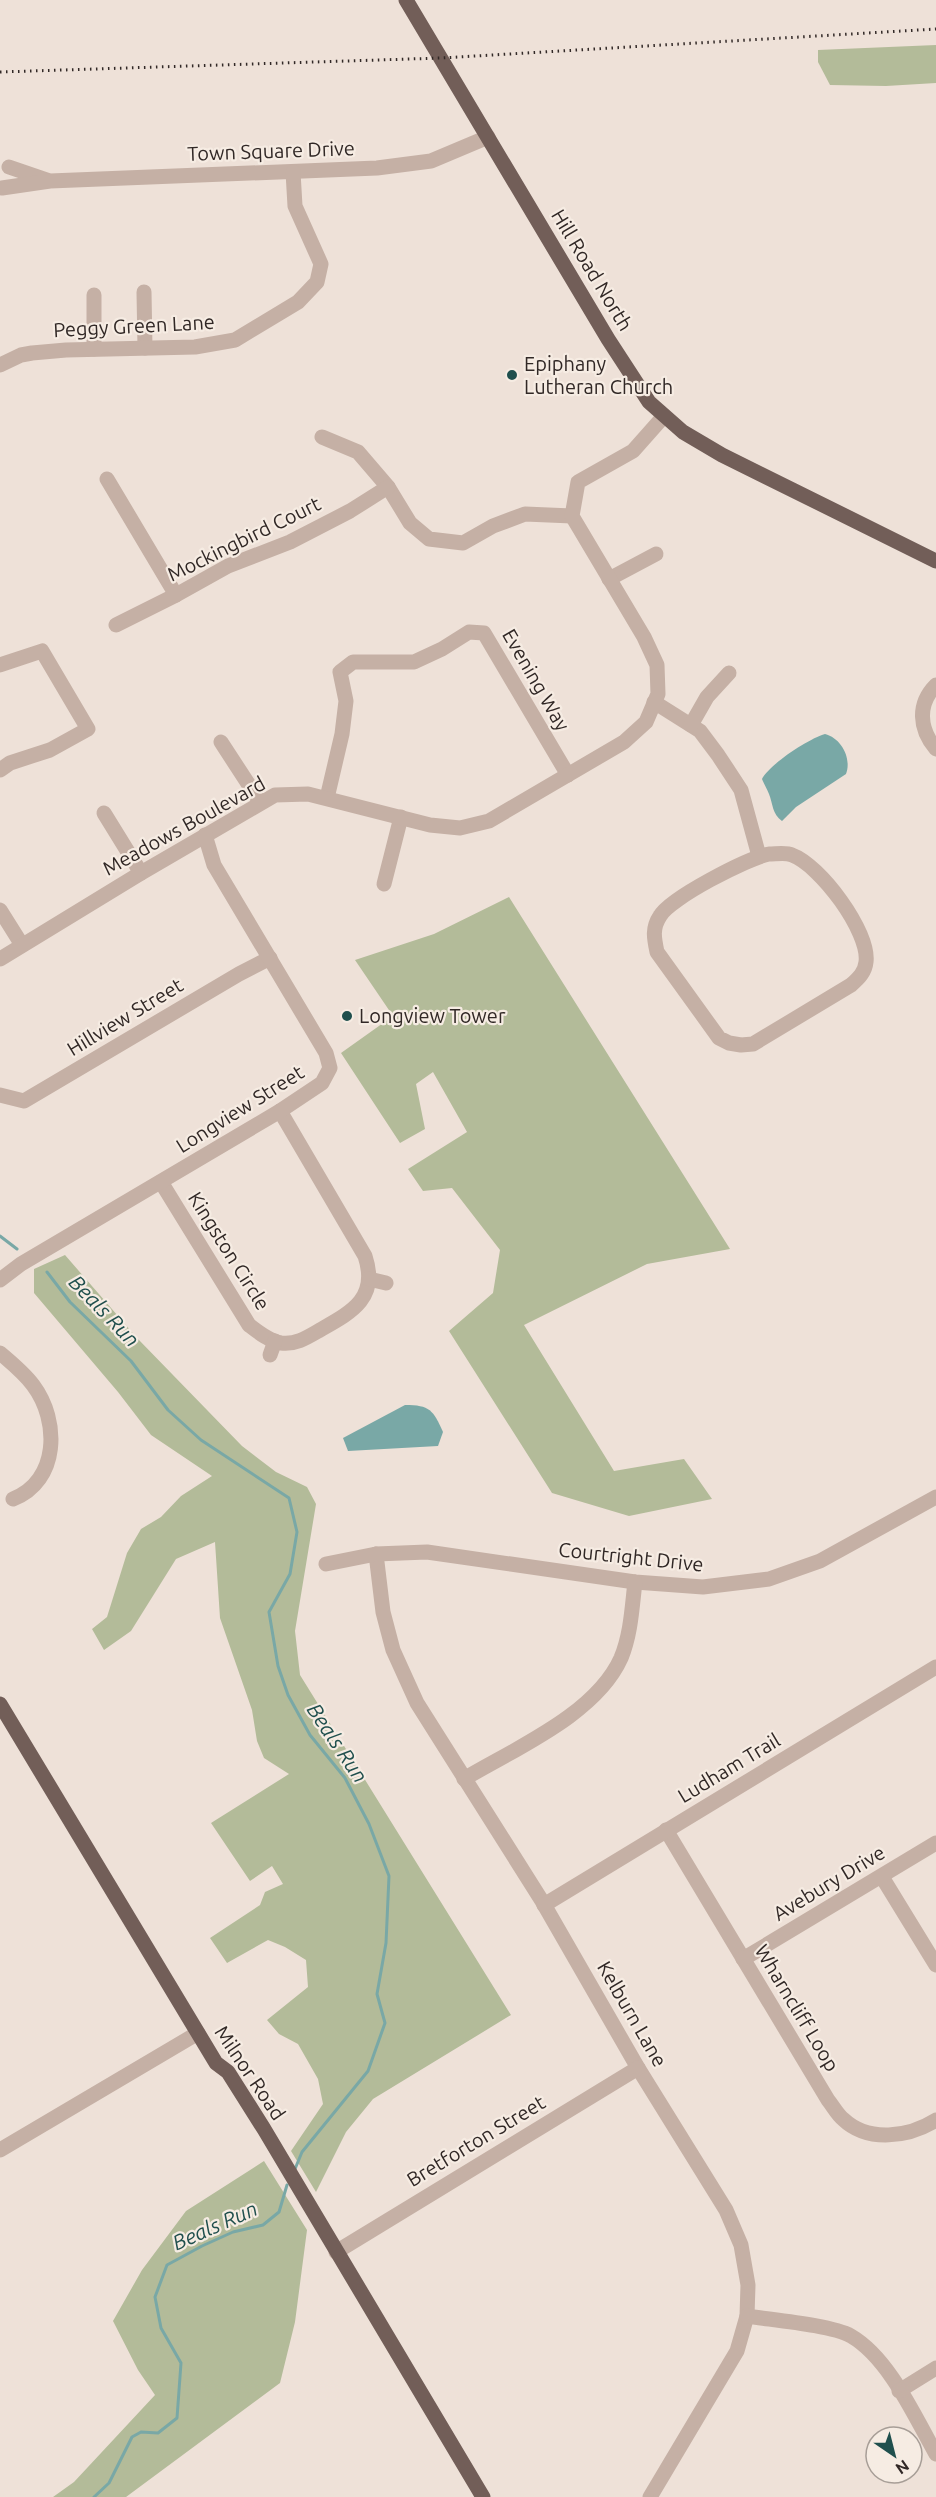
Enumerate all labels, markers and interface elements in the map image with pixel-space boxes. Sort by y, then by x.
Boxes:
street label: Town Square Drive [187,136,355,165]
street label: Hill Road North [547,205,638,335]
street label: Peggy Green Lane [53,310,215,341]
place label: Epiphany Lutheran Church [524,352,673,398]
marker: Epiphany Lutheran Church [505,368,519,382]
street label: Mockingbird Court [163,491,324,586]
street label: Evening Way [498,625,575,735]
street label: Meadows Boulevard [98,771,269,880]
street label: Hillview Street [63,973,187,1060]
place label: Longview Tower [359,1004,506,1027]
marker: Longview Tower [340,1009,354,1023]
street label: Longview Street [172,1060,308,1157]
street label: Kingston Circle [184,1187,275,1314]
water label: Beals Run [65,1269,145,1351]
street label: Courtright Drive [557,1537,705,1576]
water label: Beals Run [303,1698,373,1787]
street label: Ludham Trail [673,1728,784,1807]
street label: Avebury Drive [769,1840,889,1925]
street label: Wharncliff Loop [751,1940,844,2075]
street label: Kelburn Lane [593,1957,672,2071]
street label: Milnor Road [210,2021,290,2124]
street label: Bretforton Street [402,2090,549,2191]
water label: Beals Run [168,2196,261,2254]
north arrow [864,2425,924,2485]
text: N [893,2456,913,2478]

